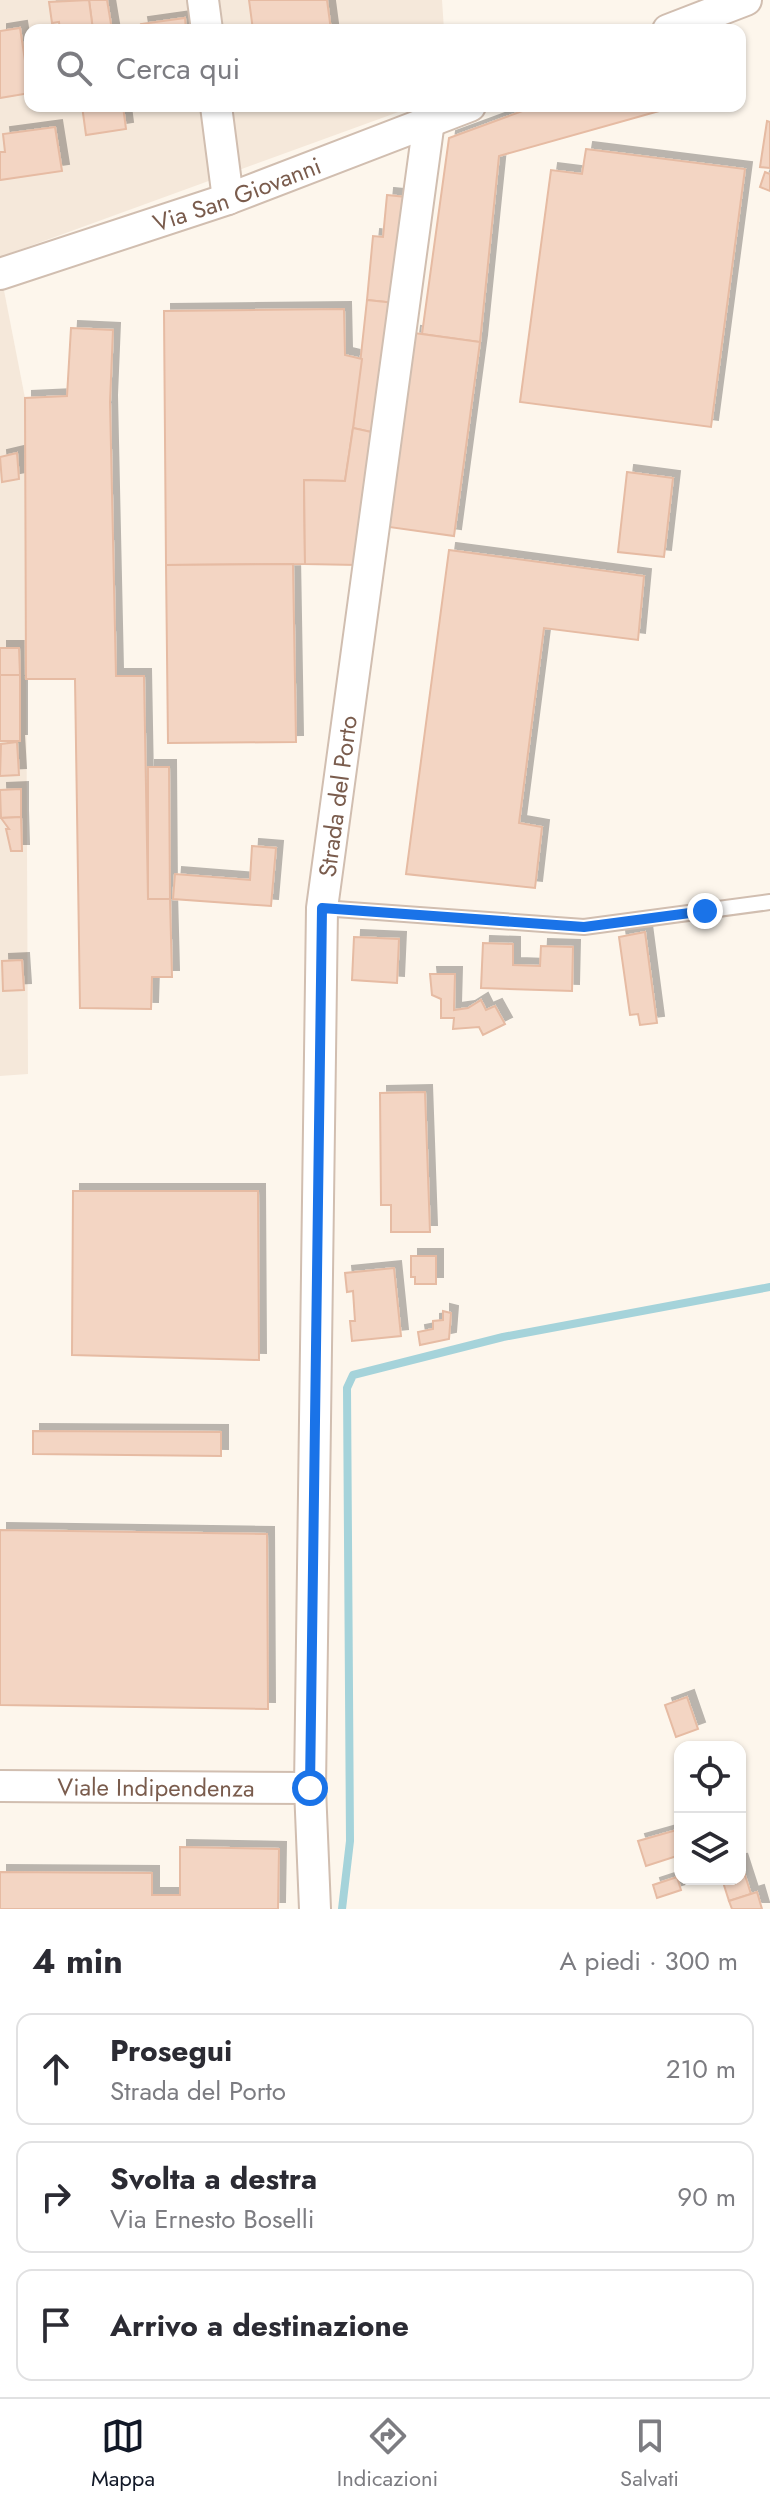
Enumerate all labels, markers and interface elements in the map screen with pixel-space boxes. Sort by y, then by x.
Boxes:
search box [24,24,746,112]
icon: search [52,46,96,90]
text: Cerca qui [116,47,240,90]
street label: Via San Giovanni [148,147,326,240]
street label: Strada del Porto [309,713,365,879]
route end [687,893,723,929]
map controls [674,1741,746,1885]
button: locate [674,1741,746,1813]
street label: Viale Indipendenza [57,1769,255,1805]
route start [292,1770,328,1806]
button: layers [674,1813,746,1885]
text: 4 min [32,1937,123,1986]
text: A piedi · 300 m [560,1942,738,1980]
text: Prosegui [110,2029,232,2072]
icon: ahead [34,2047,78,2091]
text: 210 m [666,2050,736,2088]
text: Strada del Porto [110,2072,286,2110]
text: Svolta a destra [110,2157,317,2200]
icon: right [34,2175,78,2219]
text: 90 m [677,2178,736,2216]
text: Via Ernesto Boselli [110,2200,315,2238]
icon: arrive [34,2303,78,2347]
text: Arrivo a destinazione [110,2304,409,2347]
tab: Mappa [91,2414,155,2494]
tab: Indicazioni [337,2414,438,2494]
tab: Salvati [620,2414,679,2494]

